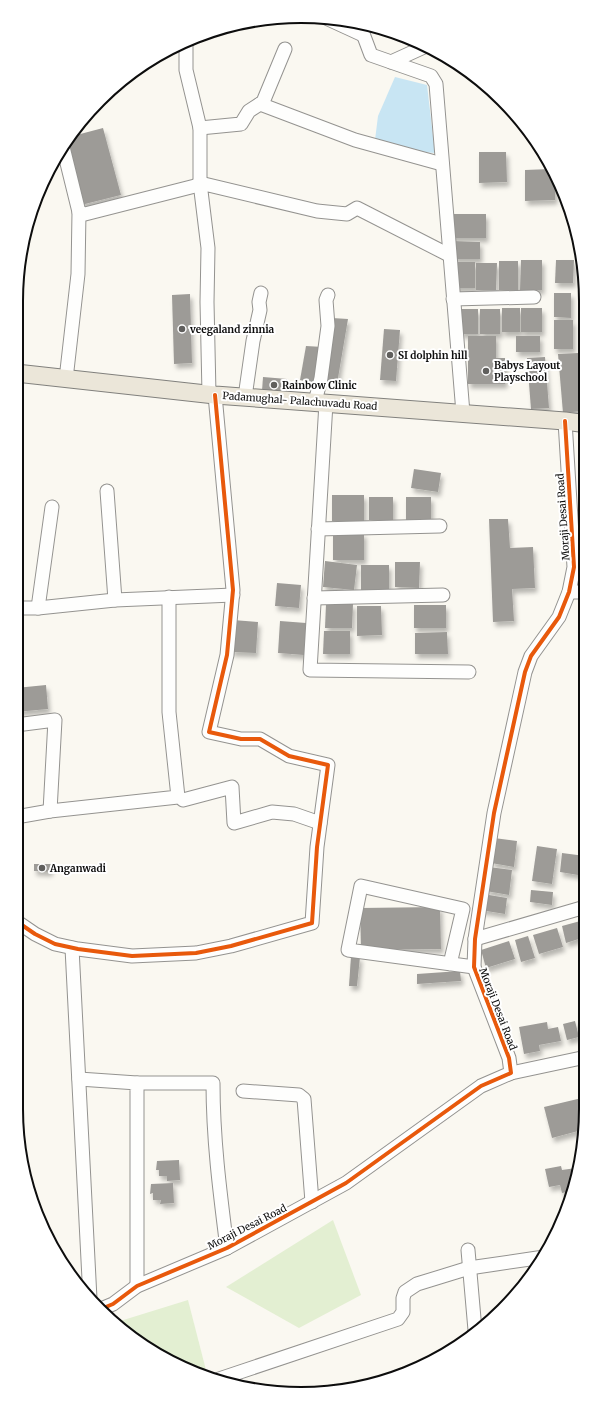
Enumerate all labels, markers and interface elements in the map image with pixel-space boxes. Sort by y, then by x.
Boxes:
place label: veegaland zinnia [189,323,275,336]
marker: veegaland zinnia [177,324,187,334]
place label: SI dolphin hill [398,349,468,362]
marker: SI dolphin hill [385,350,395,360]
place label: Babys Layout Playschool [494,359,560,384]
marker: Babys Layout Playschool [481,366,491,376]
place label: Rainbow Clinic [282,379,357,392]
marker: Rainbow Clinic [269,380,279,390]
street label: Padamughal- Palachuvadu Road [222,389,378,413]
street label: Moraji Desai Road [553,473,573,561]
place label: Anganwadi [49,862,107,875]
marker: Anganwadi [37,863,47,873]
street label: Moraji Desai Road [476,966,520,1052]
street label: Moraji Desai Road [205,1201,289,1253]

